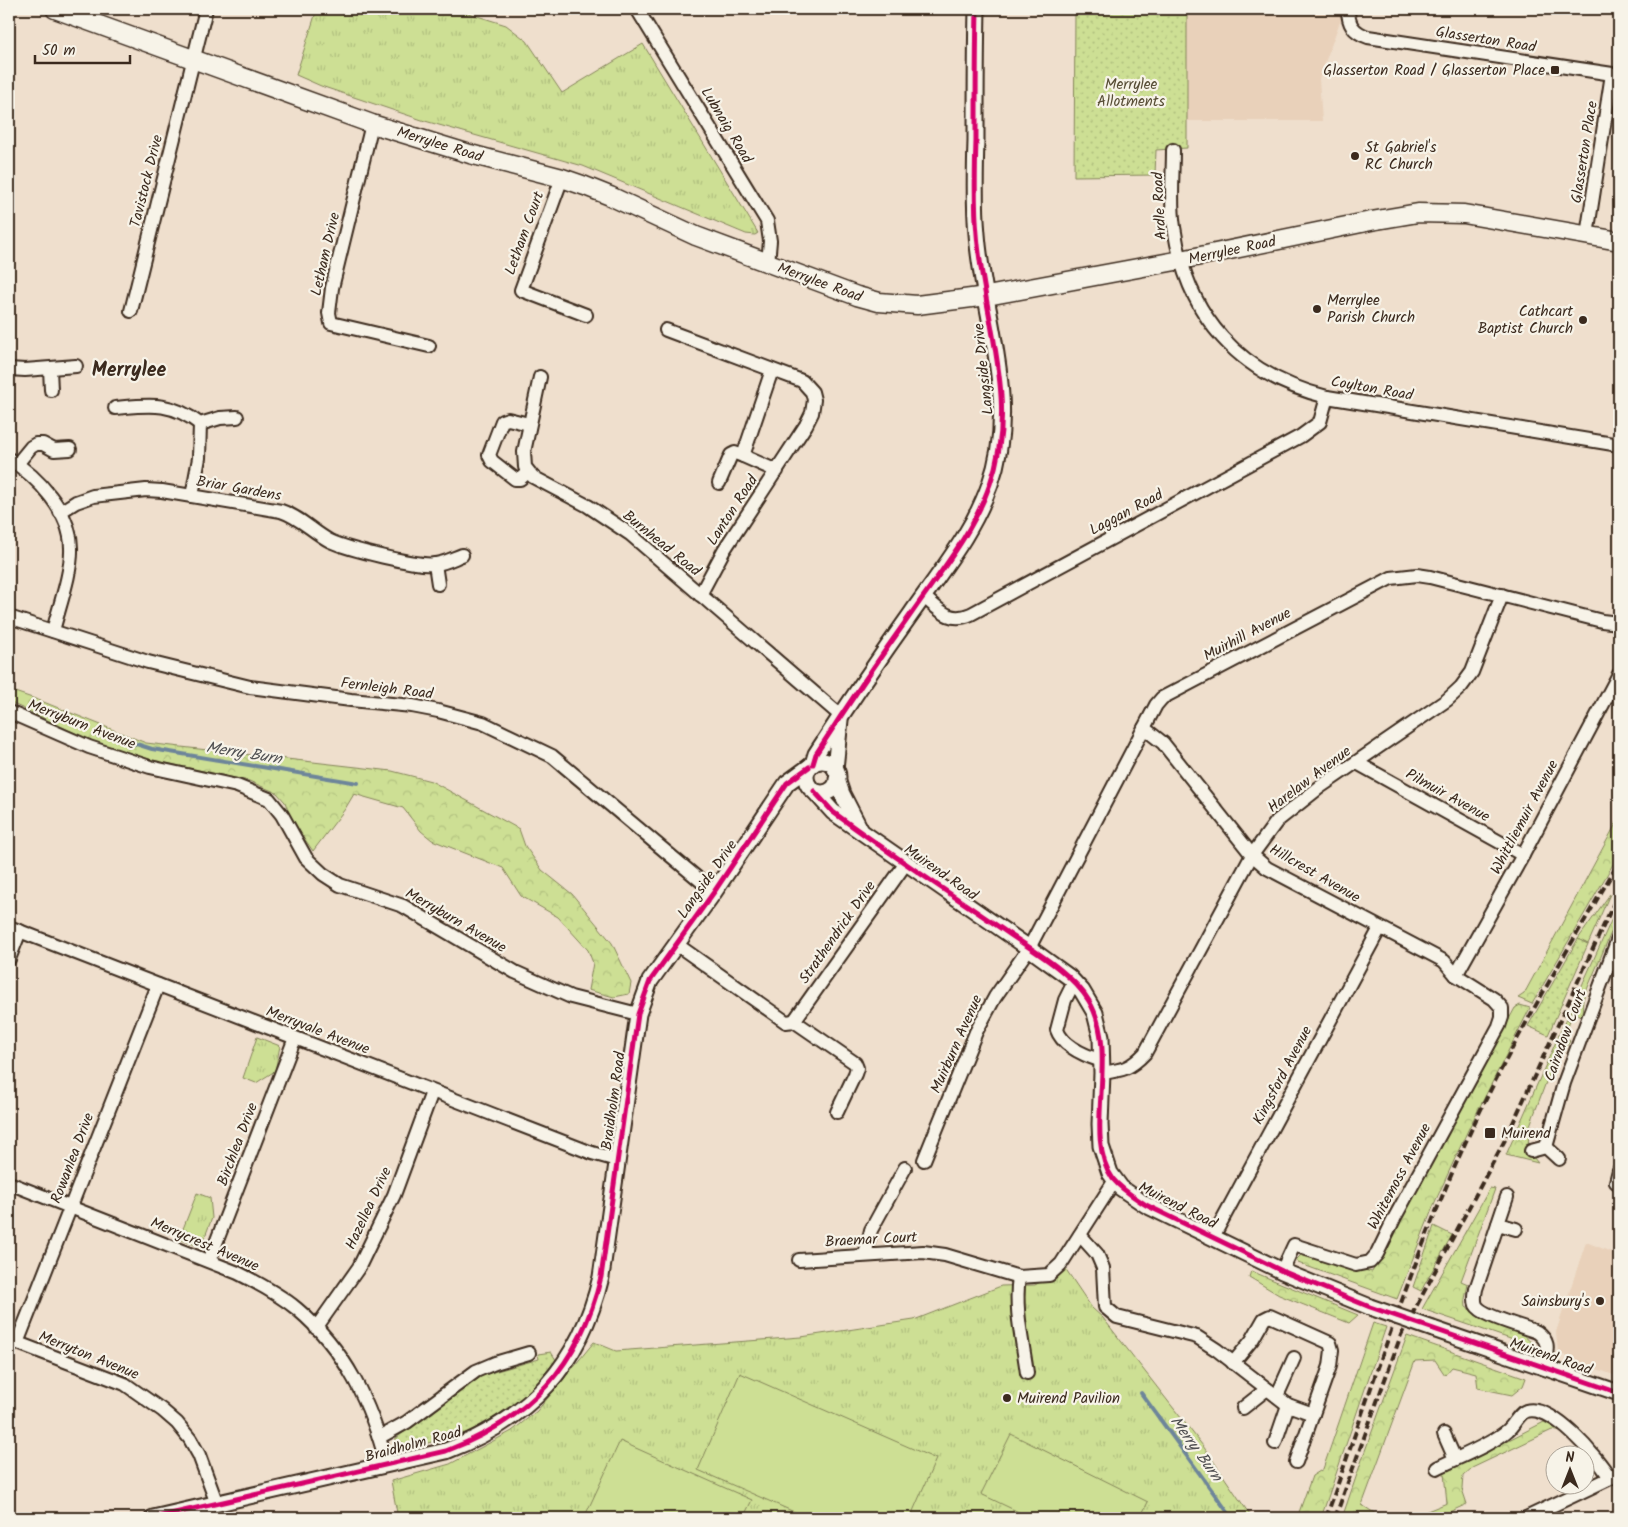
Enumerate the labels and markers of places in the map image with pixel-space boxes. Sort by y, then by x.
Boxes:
place label: Glasserton Road / Glasserton Place [1323,59,1545,83]
marker: Glasserton Road / Glasserton Place [1549,64,1561,76]
place label: St Gabriel's RC Church [1365,136,1437,177]
marker: St Gabriel's RC Church [1349,150,1361,162]
place label: Merrylee Parish Church [1327,289,1415,330]
place label: Cathcart Baptist Church [1478,300,1573,341]
marker: Merrylee Parish Church [1311,303,1323,315]
marker: Cathcart Baptist Church [1577,314,1589,326]
place label: Muirend [1501,1122,1551,1146]
marker: Muirend [1483,1126,1497,1140]
place label: Sainsbury's [1521,1290,1591,1314]
marker: Sainsbury's [1594,1295,1606,1307]
place label: Muirend Pavilion [1017,1387,1120,1411]
marker: Muirend Pavilion [1001,1392,1013,1404]

